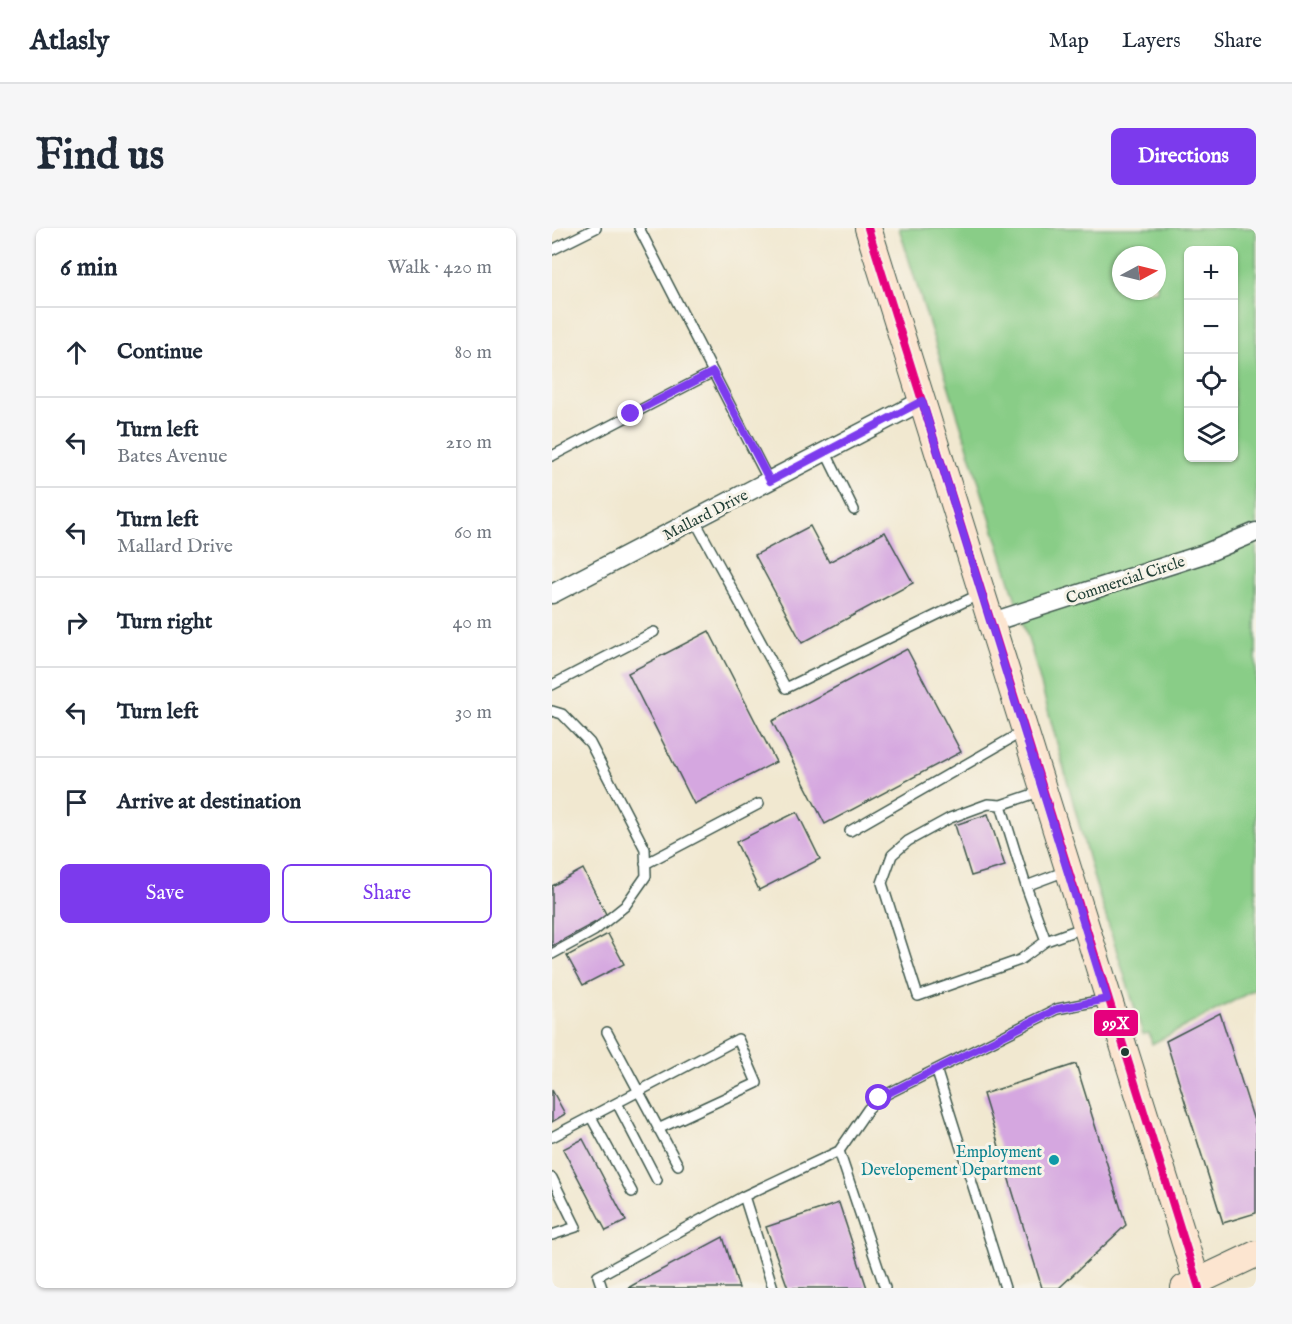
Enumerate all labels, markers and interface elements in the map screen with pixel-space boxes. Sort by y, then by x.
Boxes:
text: Atlasly [30,24,109,59]
text: Map [1049,28,1089,55]
text: Layers [1122,28,1181,55]
text: Share [1214,28,1262,55]
button: Directions [1111,128,1256,185]
text: Find us [36,130,164,183]
north arrow [1112,246,1166,300]
map controls [1184,246,1238,462]
button: + [1184,246,1238,300]
text: 6 min [60,251,118,284]
text: Walk · 420 m [387,255,492,280]
button: − [1184,300,1238,354]
icon: ahead [60,336,93,369]
text: Continue [117,338,203,366]
text: 80 m [455,340,492,365]
button: locate [1184,354,1238,408]
route end [617,400,643,426]
button: layers [1184,408,1238,462]
text: Turn left [117,416,199,444]
icon: left [60,426,93,459]
text: 210 m [446,430,492,455]
text: Bates Avenue [117,444,227,469]
street label: Mallard Drive [660,486,752,546]
text: Turn left [117,506,199,534]
icon: left [60,516,93,549]
text: 60 m [454,520,492,545]
text: Mallard Drive [117,534,233,559]
street label: Commercial Circle [1064,552,1188,610]
icon: right [60,606,93,639]
text: Turn right [117,608,212,636]
text: 40 m [453,610,492,635]
icon: left [60,696,93,729]
text: Turn left [117,698,199,726]
text: 30 m [455,700,492,725]
icon: arrive [60,786,93,819]
text: Arrive at destination [117,788,301,816]
button: Save [60,864,270,923]
button: Share [282,864,492,923]
line badge: 99X [1093,1009,1139,1037]
text: 99X [1102,1015,1131,1035]
unlabelled marker [1119,1046,1131,1058]
route start [865,1084,891,1110]
place label: Employment Developement Department [861,1143,1043,1181]
marker: Employment Developement Department [1047,1153,1061,1167]

